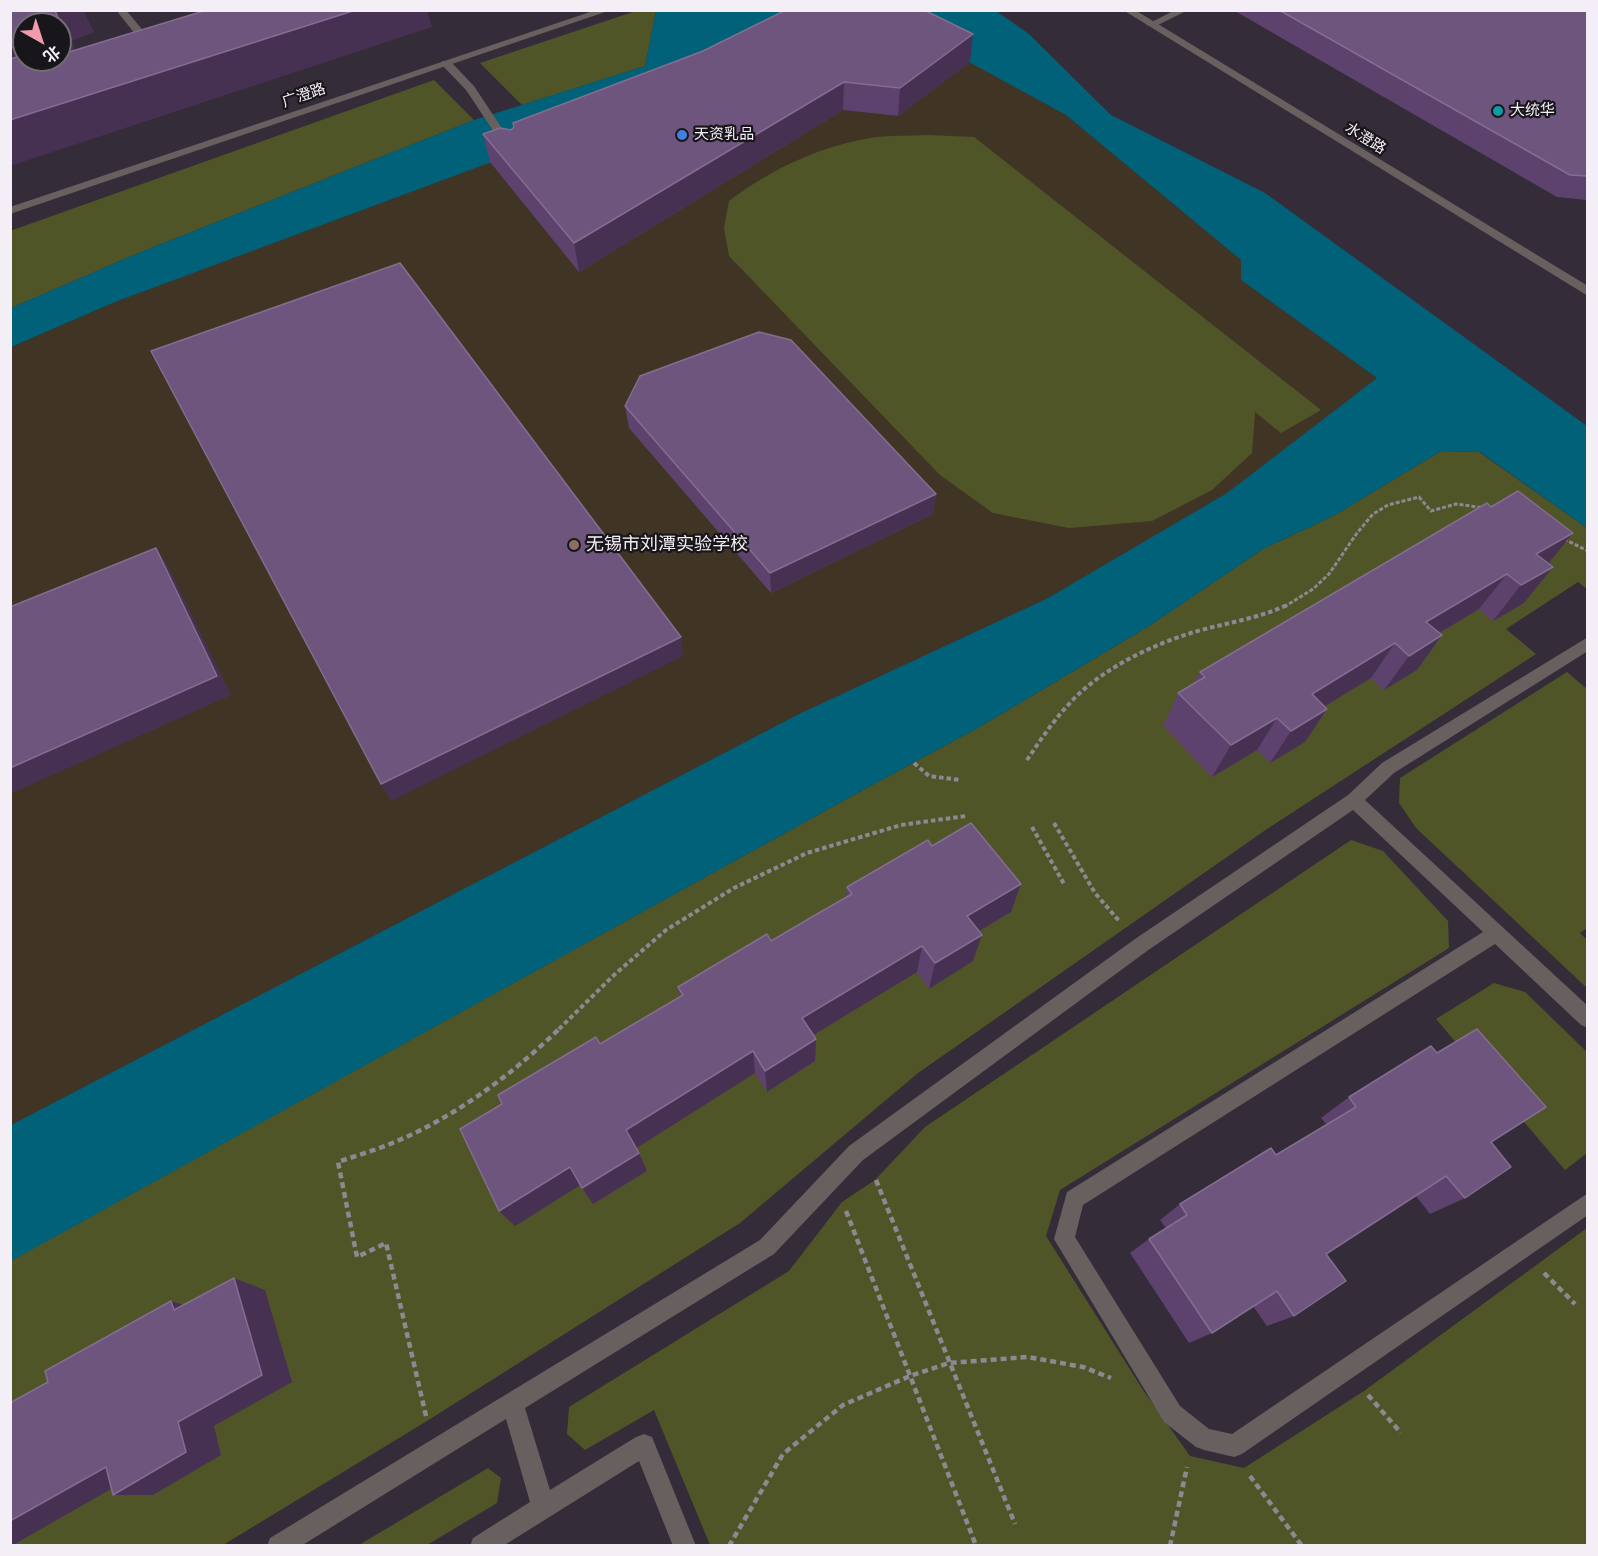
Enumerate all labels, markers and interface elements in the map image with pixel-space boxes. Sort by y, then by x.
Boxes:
north arrow [12,12,72,72]
text: 北 [39,41,65,68]
street label: 广澄路 [280,80,328,112]
place label: 大统华 [1510,102,1555,120]
marker: 大统华 [1491,104,1505,118]
street label: 水澄路 [1341,119,1389,159]
place label: 天资乳品 [694,126,754,144]
marker: 天资乳品 [675,128,689,142]
place label: 无锡市刘潭实验学校 [586,534,748,556]
marker: 无锡市刘潭实验学校 [567,538,581,552]

